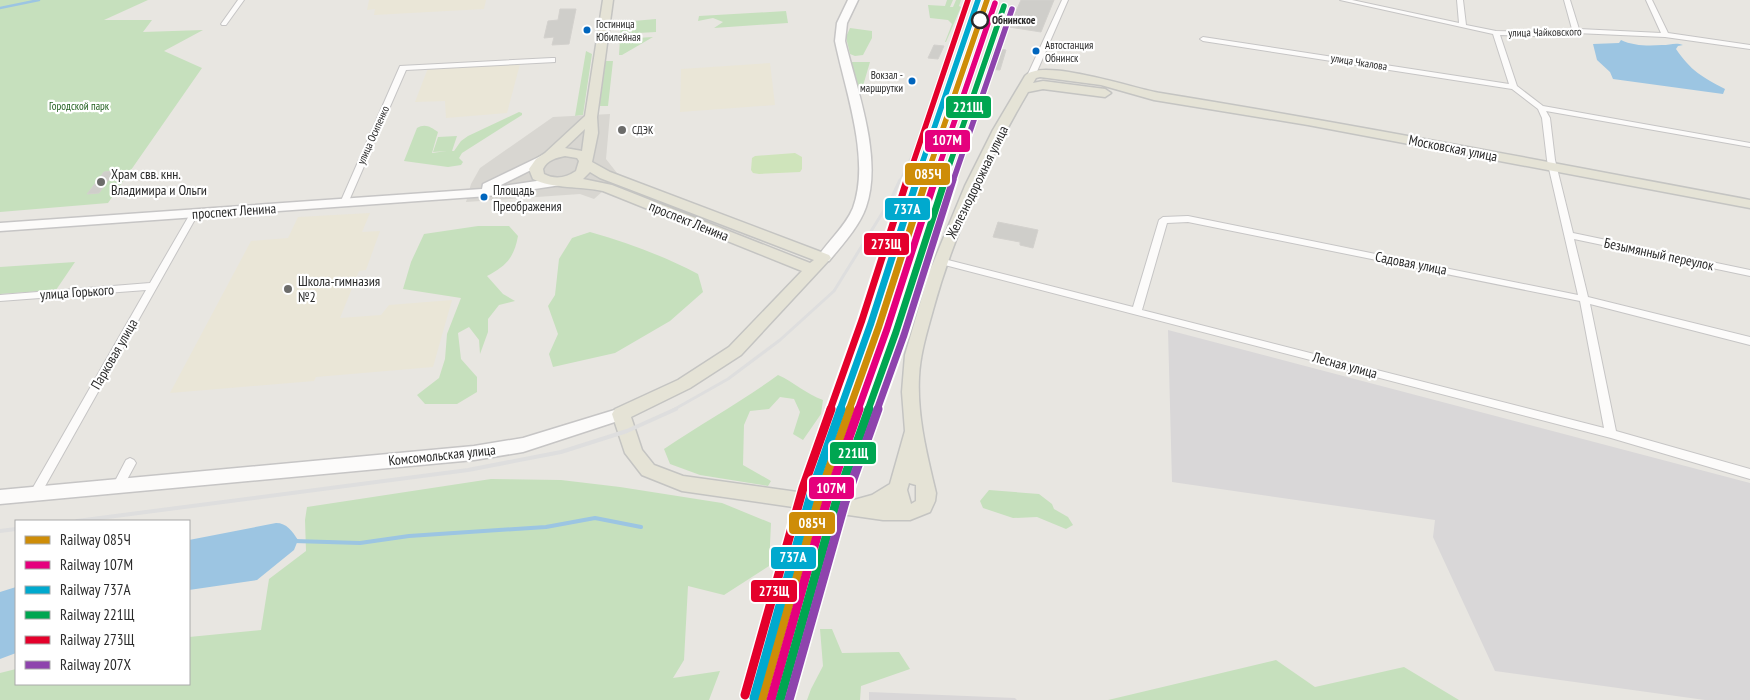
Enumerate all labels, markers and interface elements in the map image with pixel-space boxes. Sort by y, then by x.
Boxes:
marker: Обнинское [971,11,989,29]
place label: Обнинское [992,13,1036,27]
place label: Гостиница Юбилейная [596,17,641,44]
street label: улица Чайковского [1508,24,1582,40]
marker: Гостиница Юбилейная [582,25,592,35]
place label: Автостанция Обнинск [1045,38,1093,65]
marker: Автостанция Обнинск [1031,46,1041,56]
street label: улица Чкалова [1330,51,1388,73]
place label: Вокзал - маршрутки [860,68,903,95]
marker: Вокзал - маршрутки [907,76,917,86]
line badge: 221Щ [945,95,992,119]
text: 221Щ [953,98,984,116]
park label: Городской парк [49,99,110,113]
street label: улица Осипенко [354,103,392,166]
place label: СДЭК [632,123,654,137]
street label: Железнодорожная улица [941,123,1012,242]
marker: СДЭК [616,124,628,136]
line badge: 107М [924,129,971,153]
text: 107М [932,131,962,149]
street label: Московская улица [1407,131,1499,165]
line badge: 085Ч [904,162,951,186]
place label: Храм свв. кнн. Владимира и Ольги [111,165,207,199]
text: 085Ч [914,165,942,183]
marker: Храм свв. кнн. Владимира и Ольги [95,176,107,188]
place label: Площадь Преображения [493,182,561,215]
marker: Площадь Преображения [479,192,489,202]
street label: проспект Ленина [647,197,731,245]
line badge: 737А [884,197,931,221]
street label: проспект Ленина [191,199,277,223]
text: 737А [893,200,922,218]
line badge: 273Щ [863,232,910,256]
street label: Безымянный переулок [1602,234,1716,275]
text: 273Щ [871,235,902,253]
street label: Садовая улица [1374,247,1448,279]
place label: Школа-гимназия №2 [298,272,380,306]
street label: улица Горького [39,280,115,304]
marker: Школа-гимназия №2 [282,283,294,295]
street label: Парковая улица [87,315,141,393]
street label: Лесная улица [1310,347,1379,382]
street label: Комсомольская улица [388,440,496,470]
line badge: 221Щ [829,441,877,465]
text: 221Щ [838,444,869,462]
line badge: 107М [808,476,855,500]
text: 107М [816,479,846,497]
line badge: 085Ч [788,511,836,535]
text: 085Ч [798,514,826,532]
legend [15,520,190,685]
text: Railway 085Ч [60,530,131,549]
line badge: 737А [770,546,817,570]
text: 737А [779,548,808,566]
text: Railway 107М [60,555,133,574]
line badge: 273Щ [750,579,798,603]
text: Railway 737А [60,580,131,599]
text: 273Щ [759,582,790,600]
text: Railway 221Щ [60,605,134,624]
text: Railway 273Щ [60,630,134,649]
text: Railway 207Х [60,655,131,674]

